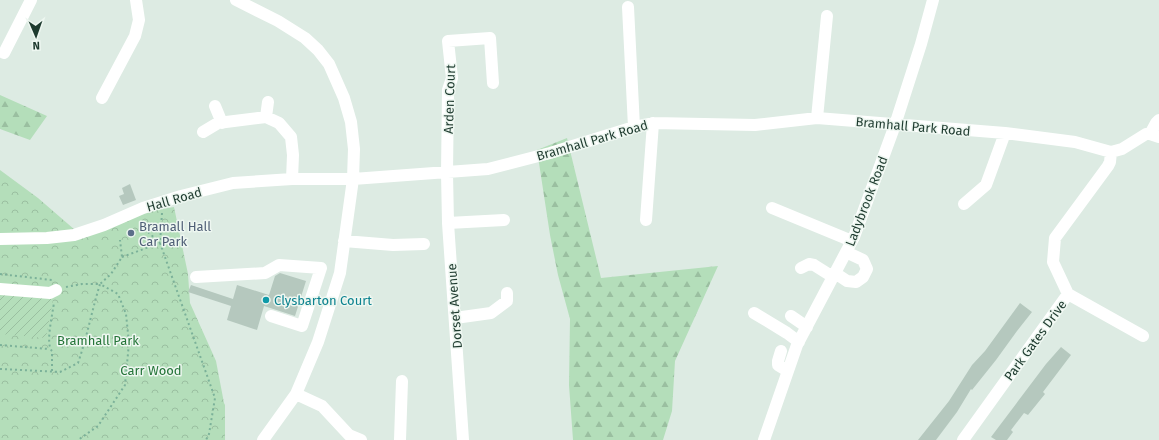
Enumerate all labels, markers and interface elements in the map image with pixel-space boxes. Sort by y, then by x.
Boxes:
north arrow [16,16,56,56]
text: N [32,39,40,52]
street label: Arden Court [441,64,458,134]
street label: Bramhall Park Road [855,114,971,139]
street label: Bramhall Park Road [535,117,650,164]
street label: Ladybrook Road [842,154,891,248]
street label: Hall Road [145,184,204,215]
place label: Bramall Hall Car Park [139,219,211,249]
marker: Bramall Hall Car Park [126,228,136,238]
street label: Dorset Avenue [444,263,465,349]
place label: Clysbarton Court [274,293,372,308]
marker: Clysbarton Court [261,295,271,305]
street label: Park Gates Drive [1001,297,1070,383]
park label: Bramhall Park [57,333,139,348]
park label: Carr Wood [120,363,182,378]

